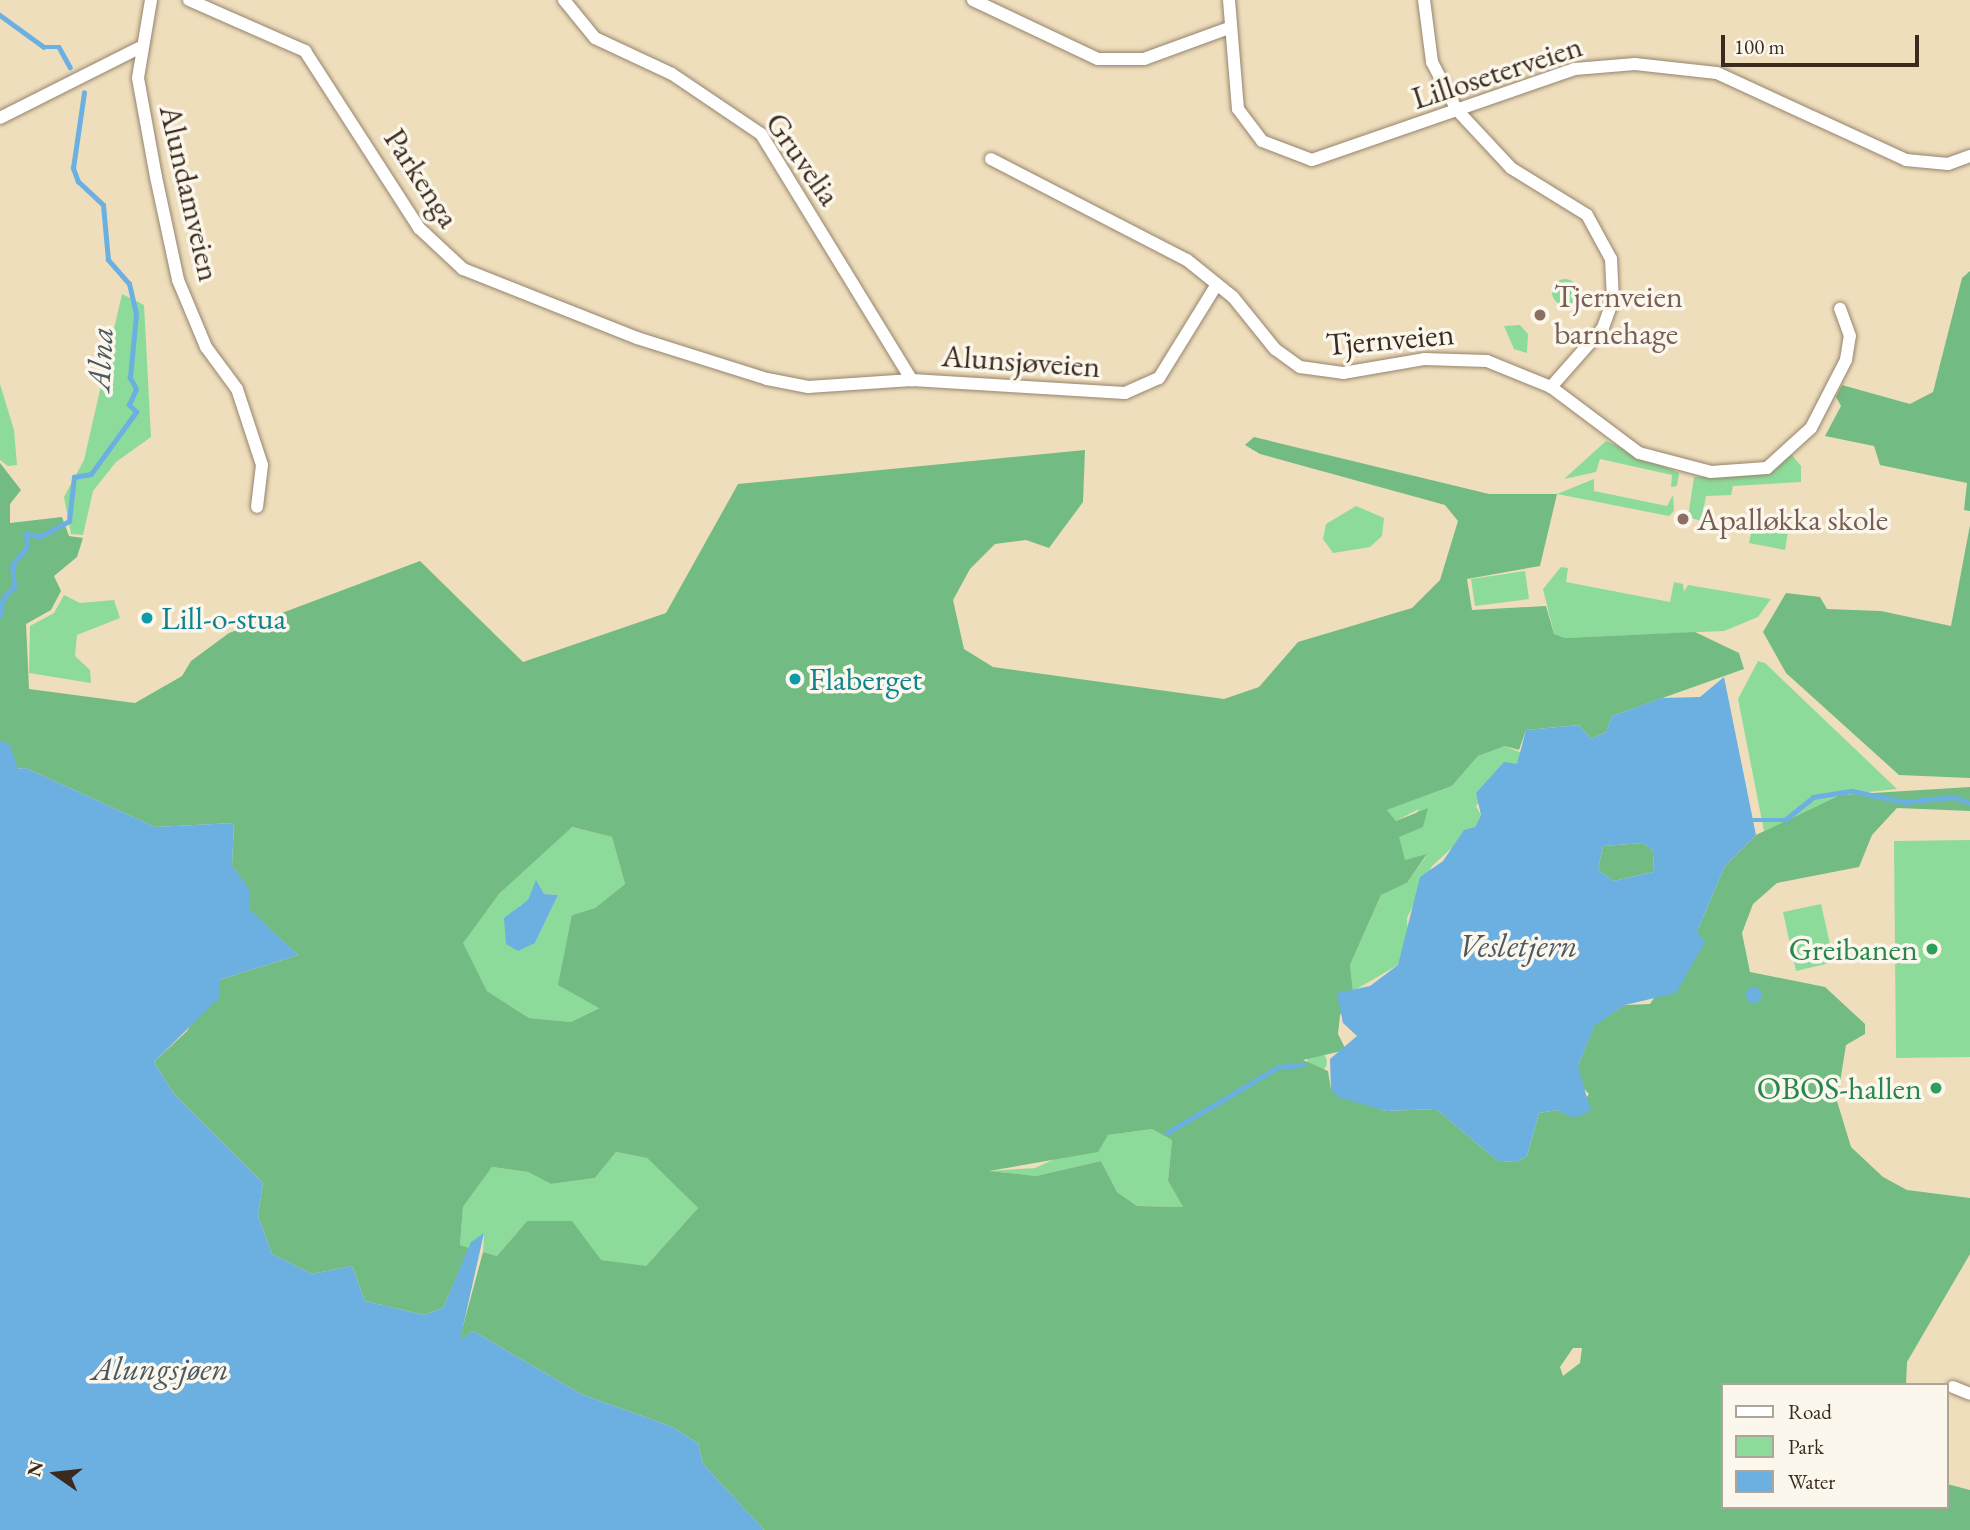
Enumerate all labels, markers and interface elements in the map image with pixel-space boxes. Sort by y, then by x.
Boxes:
scale bar [1725,21,1923,65]
street label: Lilloseterveien [1407,26,1587,118]
text: 100 m [1734,33,1785,60]
street label: Alundamveien [151,101,229,285]
street label: Gruvelia [757,105,849,213]
street label: Parkenga [376,121,468,235]
place label: Tjernveien barnehage [1554,278,1683,353]
marker: Tjernveien barnehage [1532,307,1548,323]
street label: Tjernveien [1324,314,1456,364]
water label: Alna [79,326,121,392]
street label: Alunsjøveien [940,336,1102,386]
place label: Apalløkka skole [1697,500,1888,538]
marker: Apalløkka skole [1675,511,1691,527]
place label: Lill-o-stua [161,599,286,637]
marker: Lill-o-stua [139,610,155,626]
place label: Flaberget [809,660,922,698]
marker: Flaberget [787,671,803,687]
water label: Vesletjern [1459,926,1577,966]
place label: Greibanen [1789,930,1918,968]
marker: Greibanen [1924,941,1940,957]
place label: OBOS-hallen [1757,1069,1922,1107]
marker: OBOS-hallen [1928,1080,1944,1096]
water label: Alungsjøen [91,1349,229,1389]
legend [1722,1383,1949,1509]
text: Road [1788,1398,1832,1425]
text: Park [1788,1433,1824,1460]
north arrow [21,1439,91,1509]
text: N [21,1458,49,1479]
text: Water [1788,1468,1835,1495]

